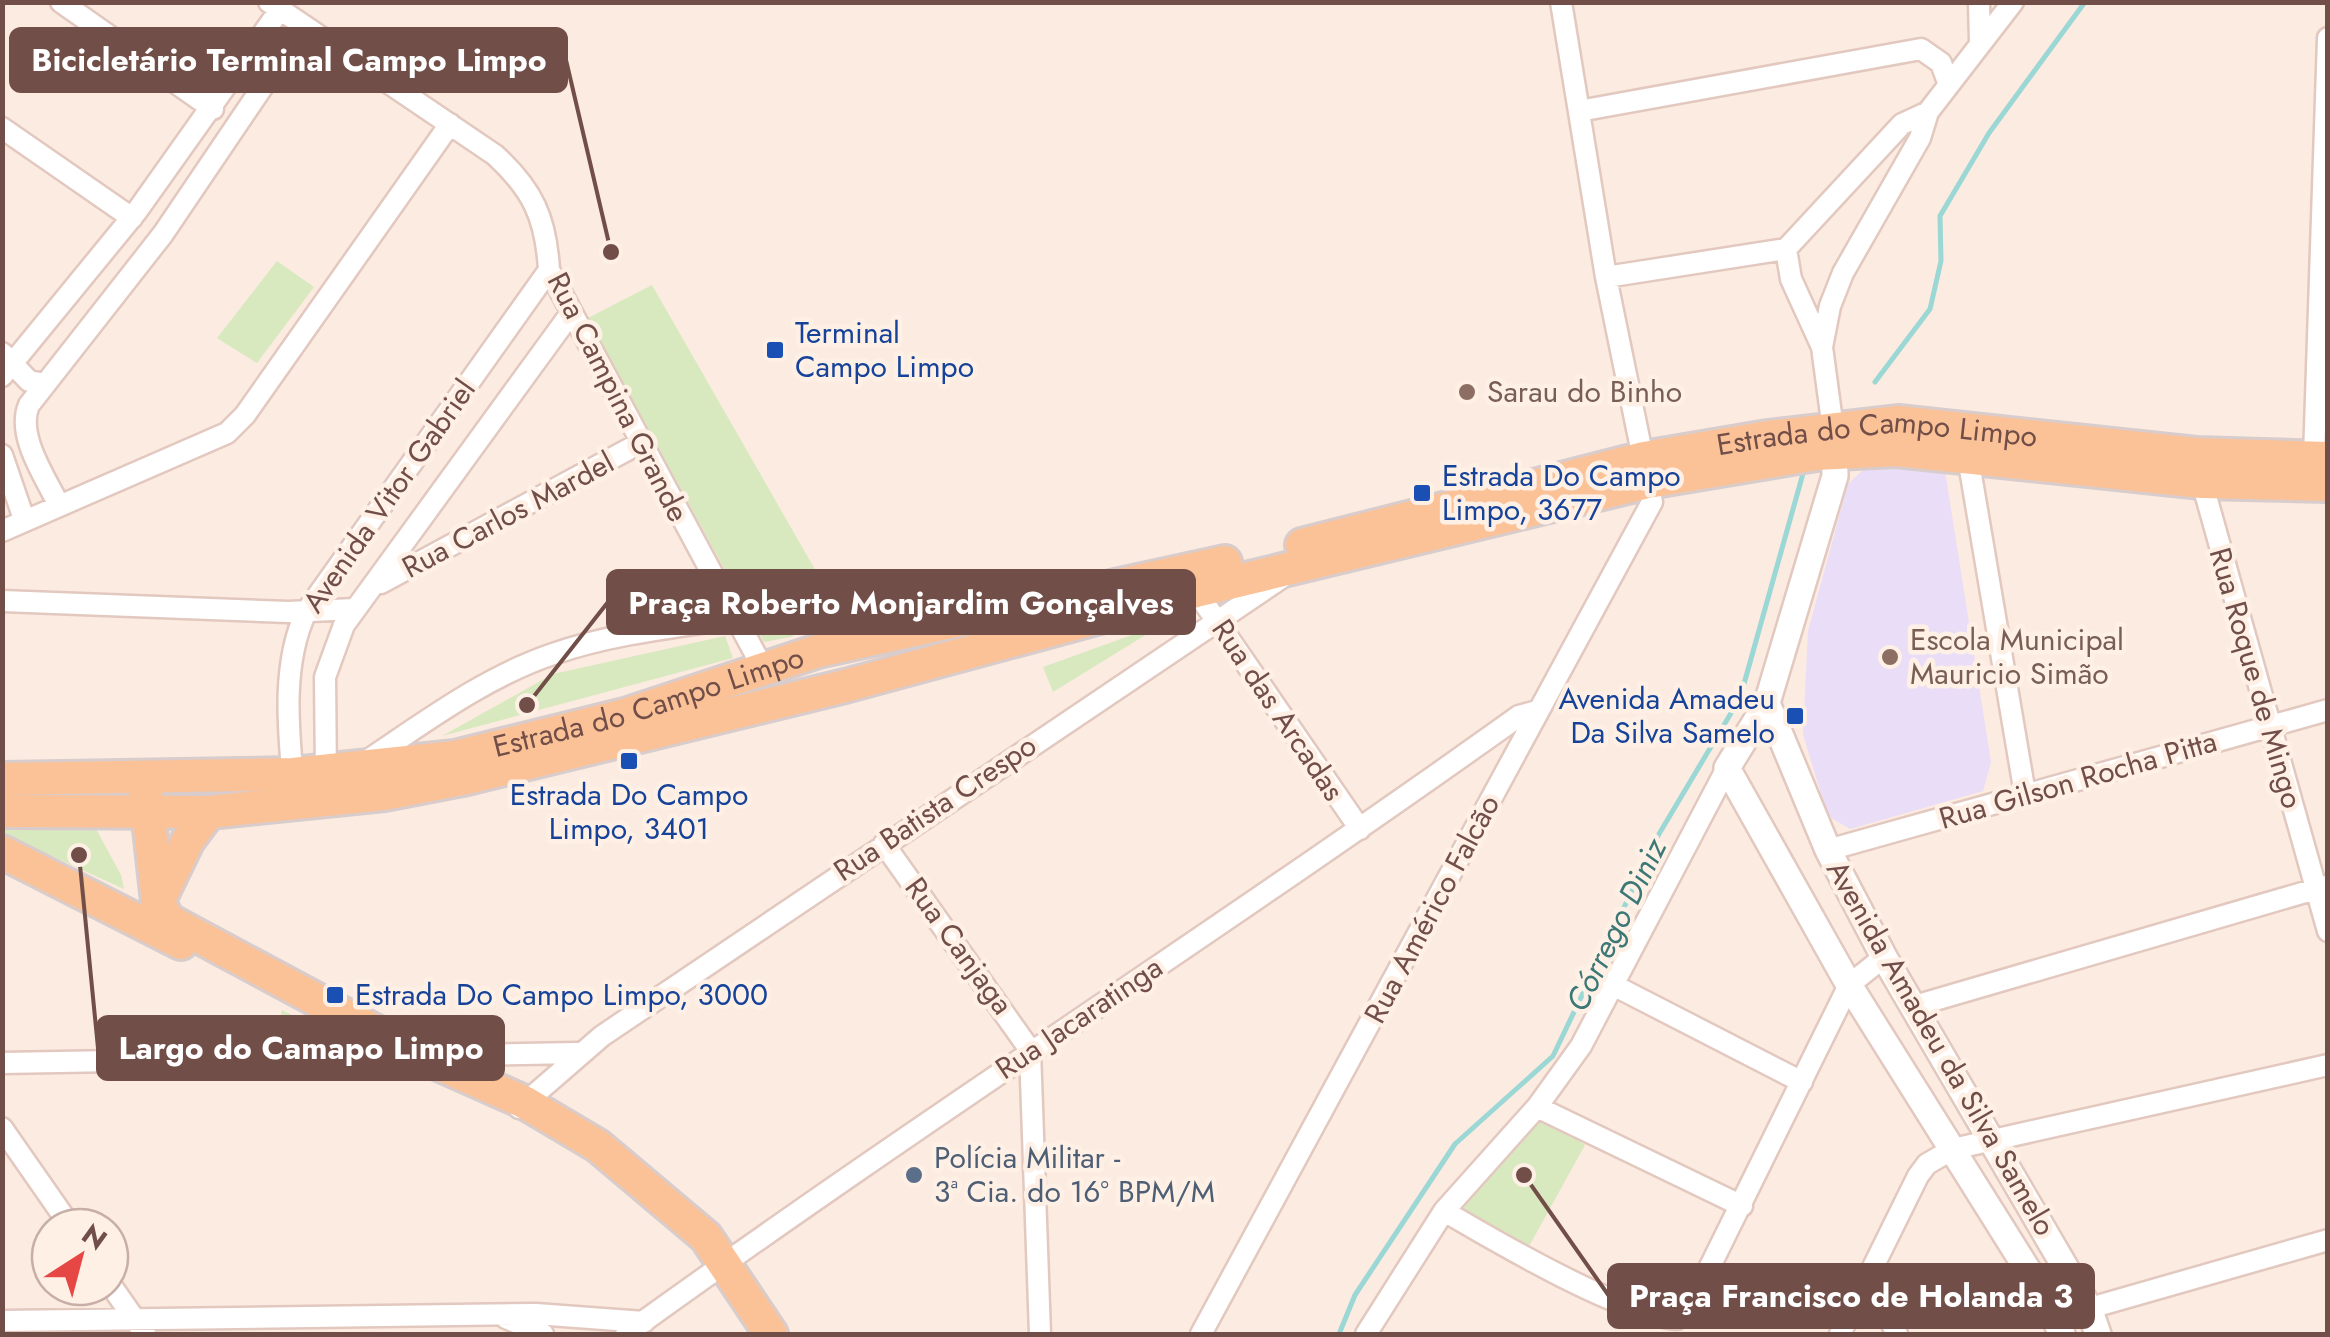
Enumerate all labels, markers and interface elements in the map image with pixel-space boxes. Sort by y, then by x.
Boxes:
callout: Bicicletário Terminal Campo Limpo [11,29,566,91]
text: Bicicletário Terminal Campo Limpo [31,37,547,83]
street label: Rua Campina Grande [537,265,700,529]
place label: Terminal Campo Limpo [795,311,974,388]
marker: Terminal Campo Limpo [764,339,786,361]
street label: Avenida Vitor Gabriel [292,370,485,621]
place label: Sarau do Binho [1487,370,1682,413]
marker: Sarau do Binho [1456,381,1478,403]
street label: Estrada do Campo Limpo [1713,400,2039,466]
street label: Rua Carlos Mardel [394,441,621,588]
place label: Estrada Do Campo Limpo, 3677 [1442,454,1681,531]
marker: Estrada Do Campo Limpo, 3677 [1411,482,1433,504]
street label: Rua Roque de Mingo [2199,542,2314,813]
callout: Praça Roberto Monjardim Gonçalves [608,571,1194,633]
text: Praça Roberto Monjardim Gonçalves [628,580,1174,626]
street label: Rua das Arcadas [1202,610,1355,809]
place label: Escola Municipal Mauricio Simão [1910,618,2124,695]
street label: Estrada do Campo Limpo [488,635,809,768]
marker: Escola Municipal Mauricio Simão [1879,646,1901,668]
place label: Avenida Amadeu Da Silva Samelo [1558,677,1775,754]
marker: Avenida Amadeu Da Silva Samelo [1784,705,1806,727]
street label: Rua Gilson Rocha Pitta [1934,719,2222,840]
street label: Rua Batista Crespo [825,724,1045,891]
marker: Estrada Do Campo Limpo, 3401 [618,750,640,772]
place label: Estrada Do Campo Limpo, 3401 [510,773,748,850]
street label: Rua Américo Falcão [1353,787,1510,1031]
water label: Córrego Diniz [1554,829,1678,1019]
street label: Avenida Amadeu da Silva Samelo [1816,852,2067,1243]
street label: Rua Canjaga [895,868,1024,1023]
street label: Rua Jacaratinga [987,946,1171,1089]
place label: Estrada Do Campo Limpo, 3000 [355,973,768,1016]
marker: Estrada Do Campo Limpo, 3000 [324,984,346,1006]
callout: Largo do Camapo Limpo [98,1017,503,1079]
text: Largo do Camapo Limpo [118,1025,484,1071]
place label: Polícia Militar - 3ª Cia. do 16º BPM/M [934,1136,1215,1213]
marker: Polícia Militar - 3ª Cia. do 16º BPM/M [903,1164,925,1186]
north arrow [30,1207,130,1307]
text: N [73,1214,115,1260]
callout: Praça Francisco de Holanda 3 [1609,1265,2093,1327]
text: Praça Francisco de Holanda 3 [1629,1273,2073,1319]

